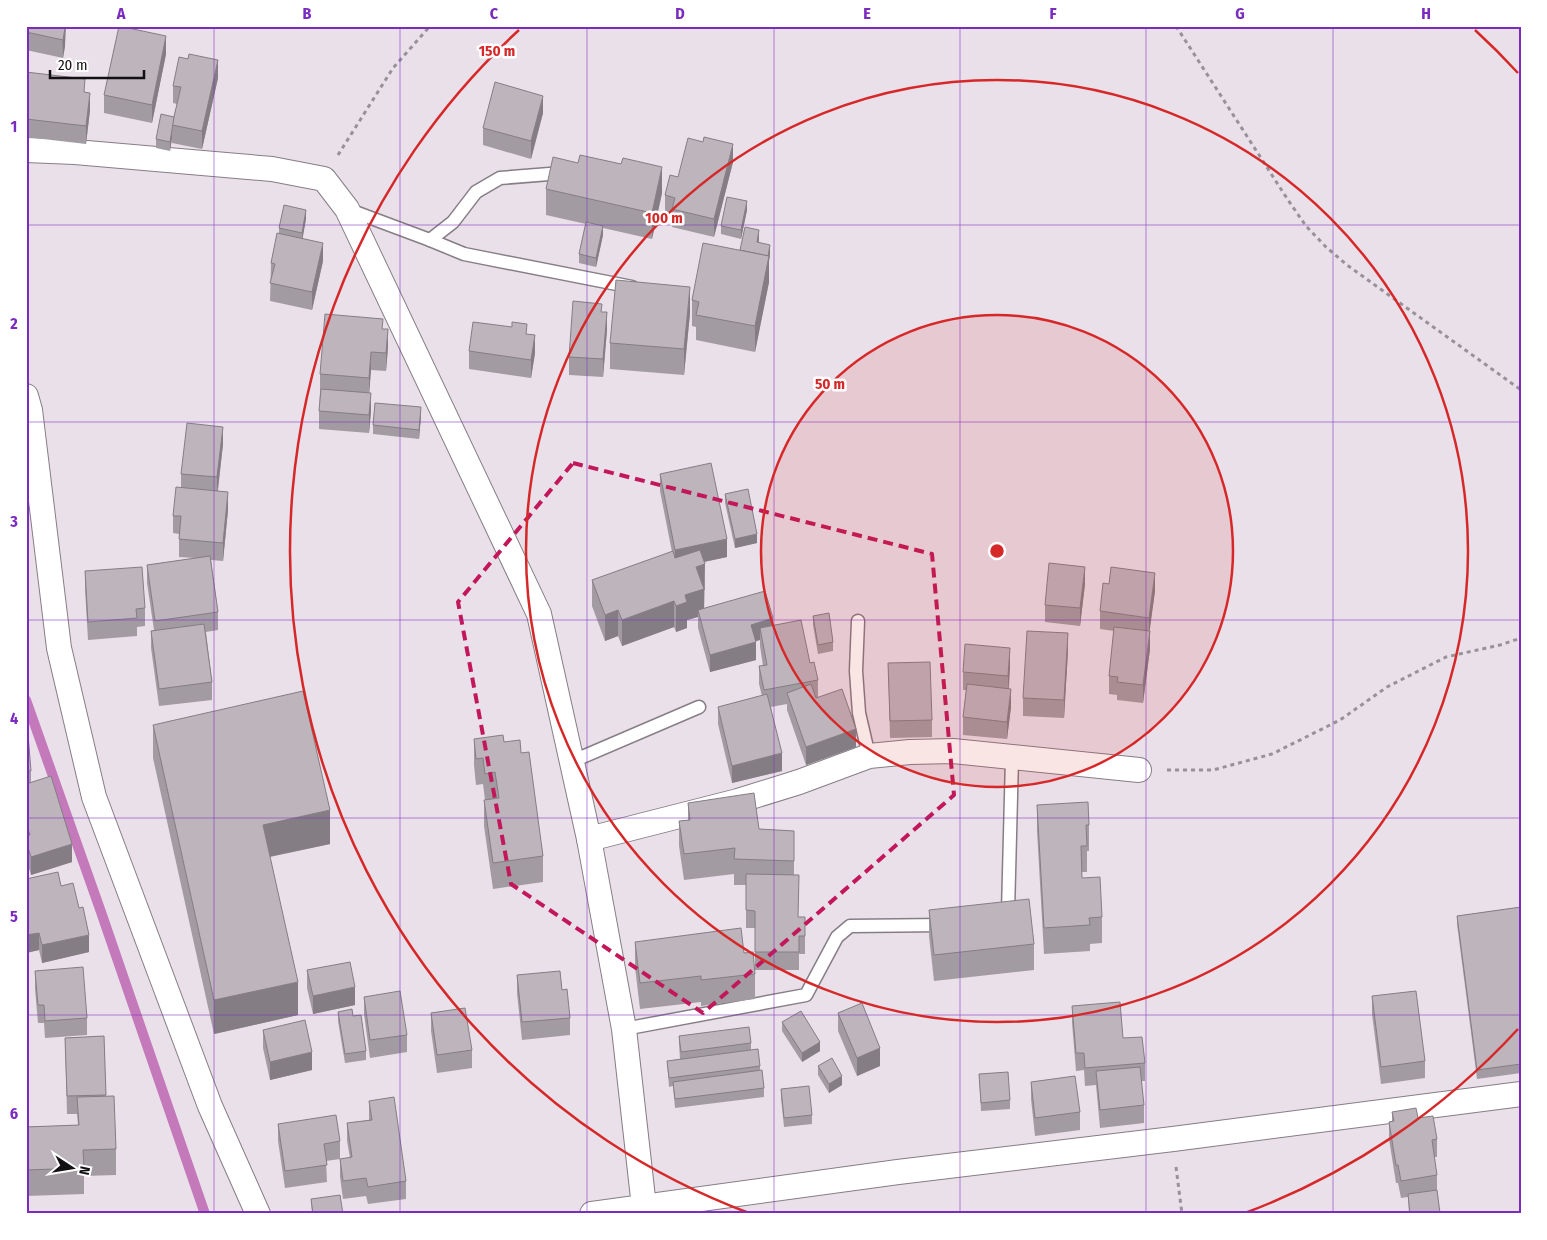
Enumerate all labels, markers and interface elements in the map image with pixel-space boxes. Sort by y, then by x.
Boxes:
text: A [116,4,126,23]
text: B [303,4,312,23]
text: C [490,4,499,23]
text: D [675,4,685,23]
text: E [863,4,871,23]
text: F [1049,4,1057,23]
text: G [1235,4,1245,23]
text: H [1421,4,1431,23]
text: 150 m [479,42,515,60]
scale bar [50,48,144,80]
text: 20 m [58,56,88,74]
text: 1 [11,117,17,136]
text: 100 m [645,209,683,227]
text: 2 [9,314,18,333]
text: 50 m [815,375,845,393]
text: 3 [9,512,18,531]
centre of rings [988,542,1006,560]
text: 4 [10,709,18,728]
text: 5 [10,907,18,926]
text: 6 [10,1104,18,1123]
north arrow [48,1142,98,1192]
text: N [75,1165,93,1176]

